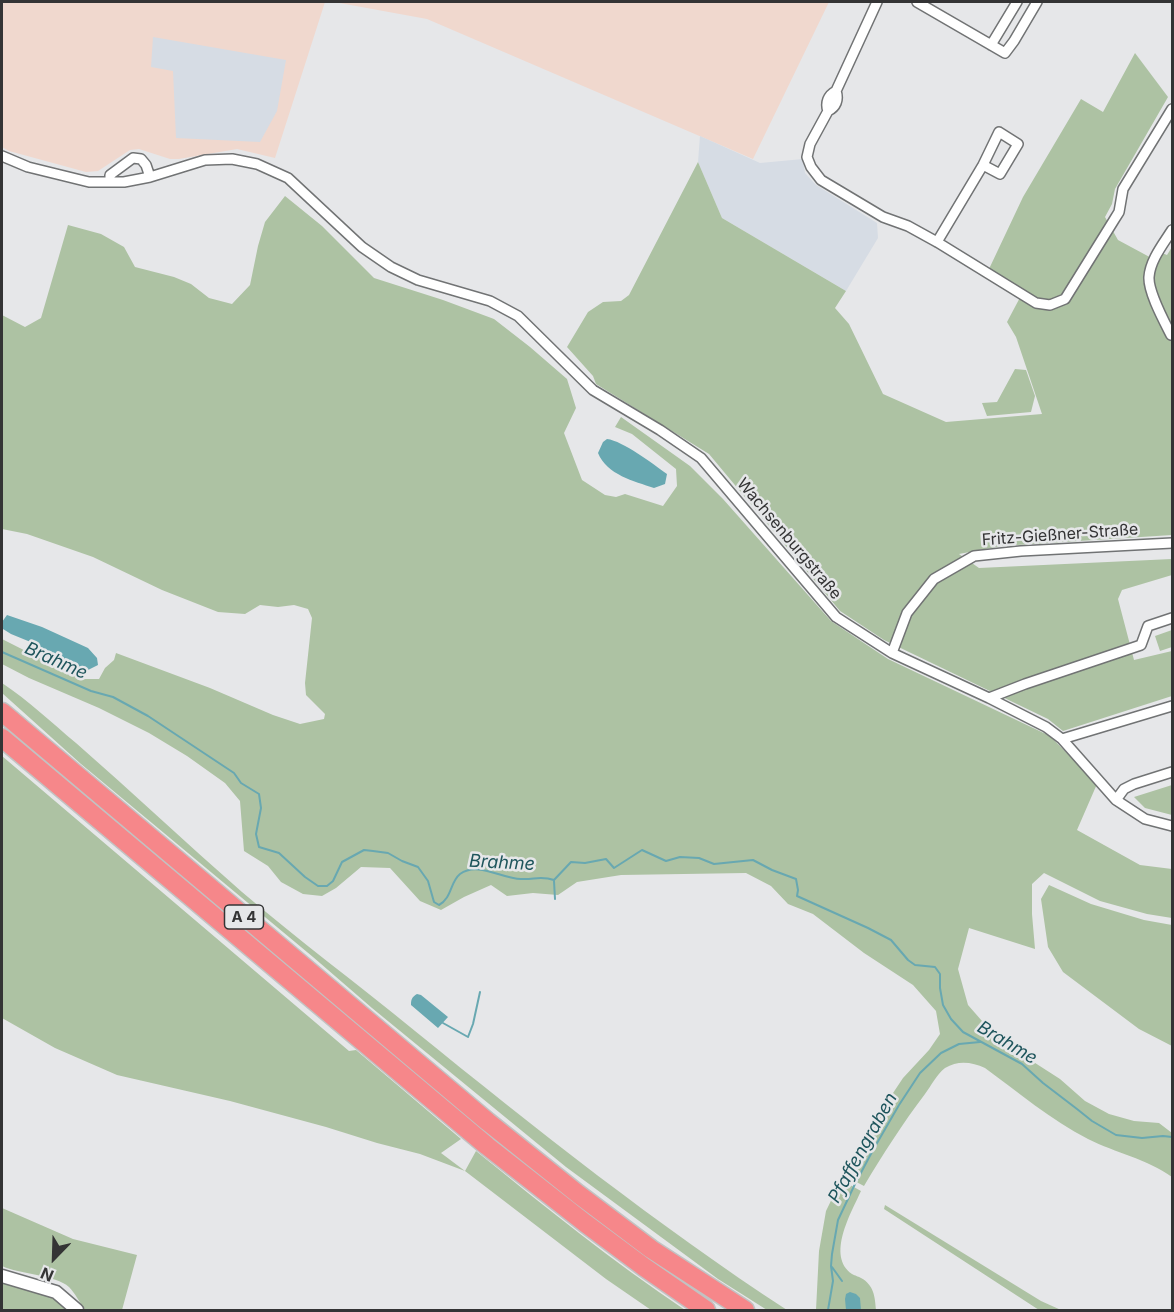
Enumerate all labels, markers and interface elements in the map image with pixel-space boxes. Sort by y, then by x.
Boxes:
street label: Wachsenburgstraße [733,474,845,604]
street label: Fritz-Gießner-Straße [981,520,1139,550]
water label: Brahme [21,638,91,684]
water label: Brahme [468,850,536,876]
road number: A 4 [224,905,264,929]
water label: Brahme [973,1017,1041,1069]
water label: Pfaffengraben [824,1089,902,1207]
north arrow [24,1228,84,1288]
text: N [37,1263,56,1286]

